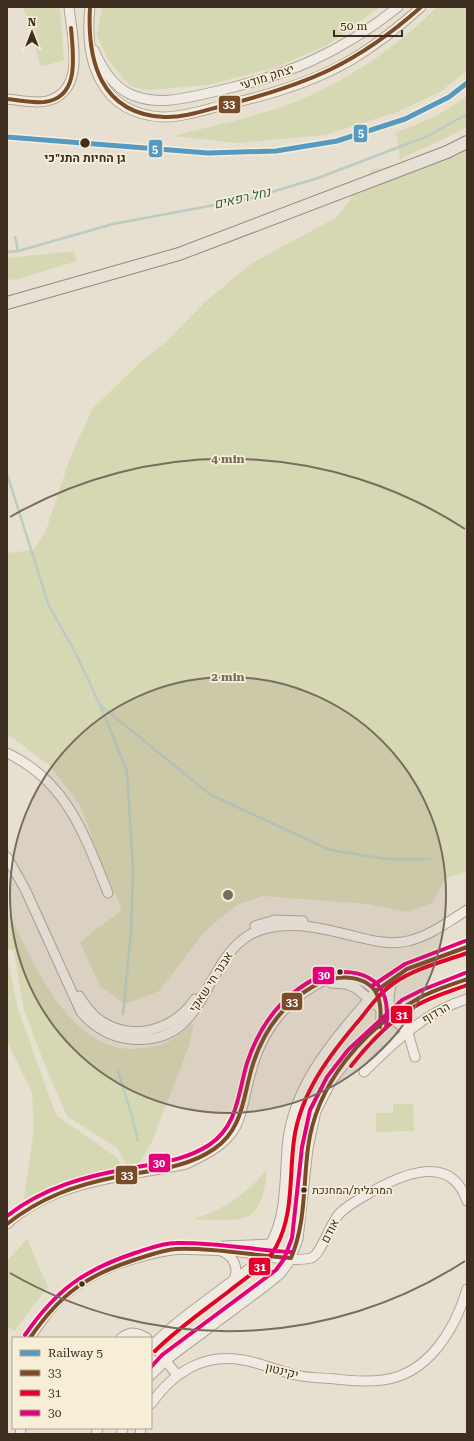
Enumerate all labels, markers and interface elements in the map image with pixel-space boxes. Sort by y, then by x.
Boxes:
north arrow [12,12,52,52]
scale bar [334,12,402,38]
text: N [28,16,37,29]
text: 50 m [340,19,367,33]
street label: יצחק מודעי [238,62,296,92]
line badge: 33 [218,95,241,114]
text: 33 [223,98,235,111]
line badge: 5 [353,124,368,143]
text: 5 [358,127,364,140]
marker: גן החיות התנ"כי [78,136,92,150]
line badge: 5 [148,139,163,158]
text: 5 [152,143,158,156]
place label: גן החיות התנ"כי [44,151,126,165]
water label: נחל רפאים [212,184,273,212]
text: 4 min [211,452,245,466]
text: 2 min [211,670,245,684]
centre of rings [221,888,235,902]
street label: אבנר חי שאקי [186,949,236,1015]
line badge: 30 [312,966,335,985]
unlabelled marker [335,967,345,977]
text: 30 [318,969,330,982]
line badge: 33 [281,992,303,1011]
text: 33 [286,996,298,1009]
street label: הרדוף [420,999,452,1027]
line badge: 31 [390,1005,413,1024]
text: 31 [396,1009,408,1022]
line badge: 30 [148,1153,171,1173]
text: 30 [153,1157,165,1170]
line badge: 33 [115,1165,138,1185]
text: 33 [121,1169,133,1182]
place label: המרגלית/המחנכת [312,1184,392,1197]
marker: המרגלית/המחנכת [299,1185,309,1195]
street label: אודם [318,1216,342,1245]
line badge: 31 [248,1257,271,1276]
text: 31 [254,1261,266,1274]
unlabelled marker [77,1279,87,1289]
legend [12,1337,152,1429]
text: Railway 5 [48,1346,103,1360]
street label: יקינטון [264,1360,300,1382]
text: 33 [48,1366,62,1380]
text: 31 [48,1386,62,1400]
text: 30 [48,1406,62,1420]

